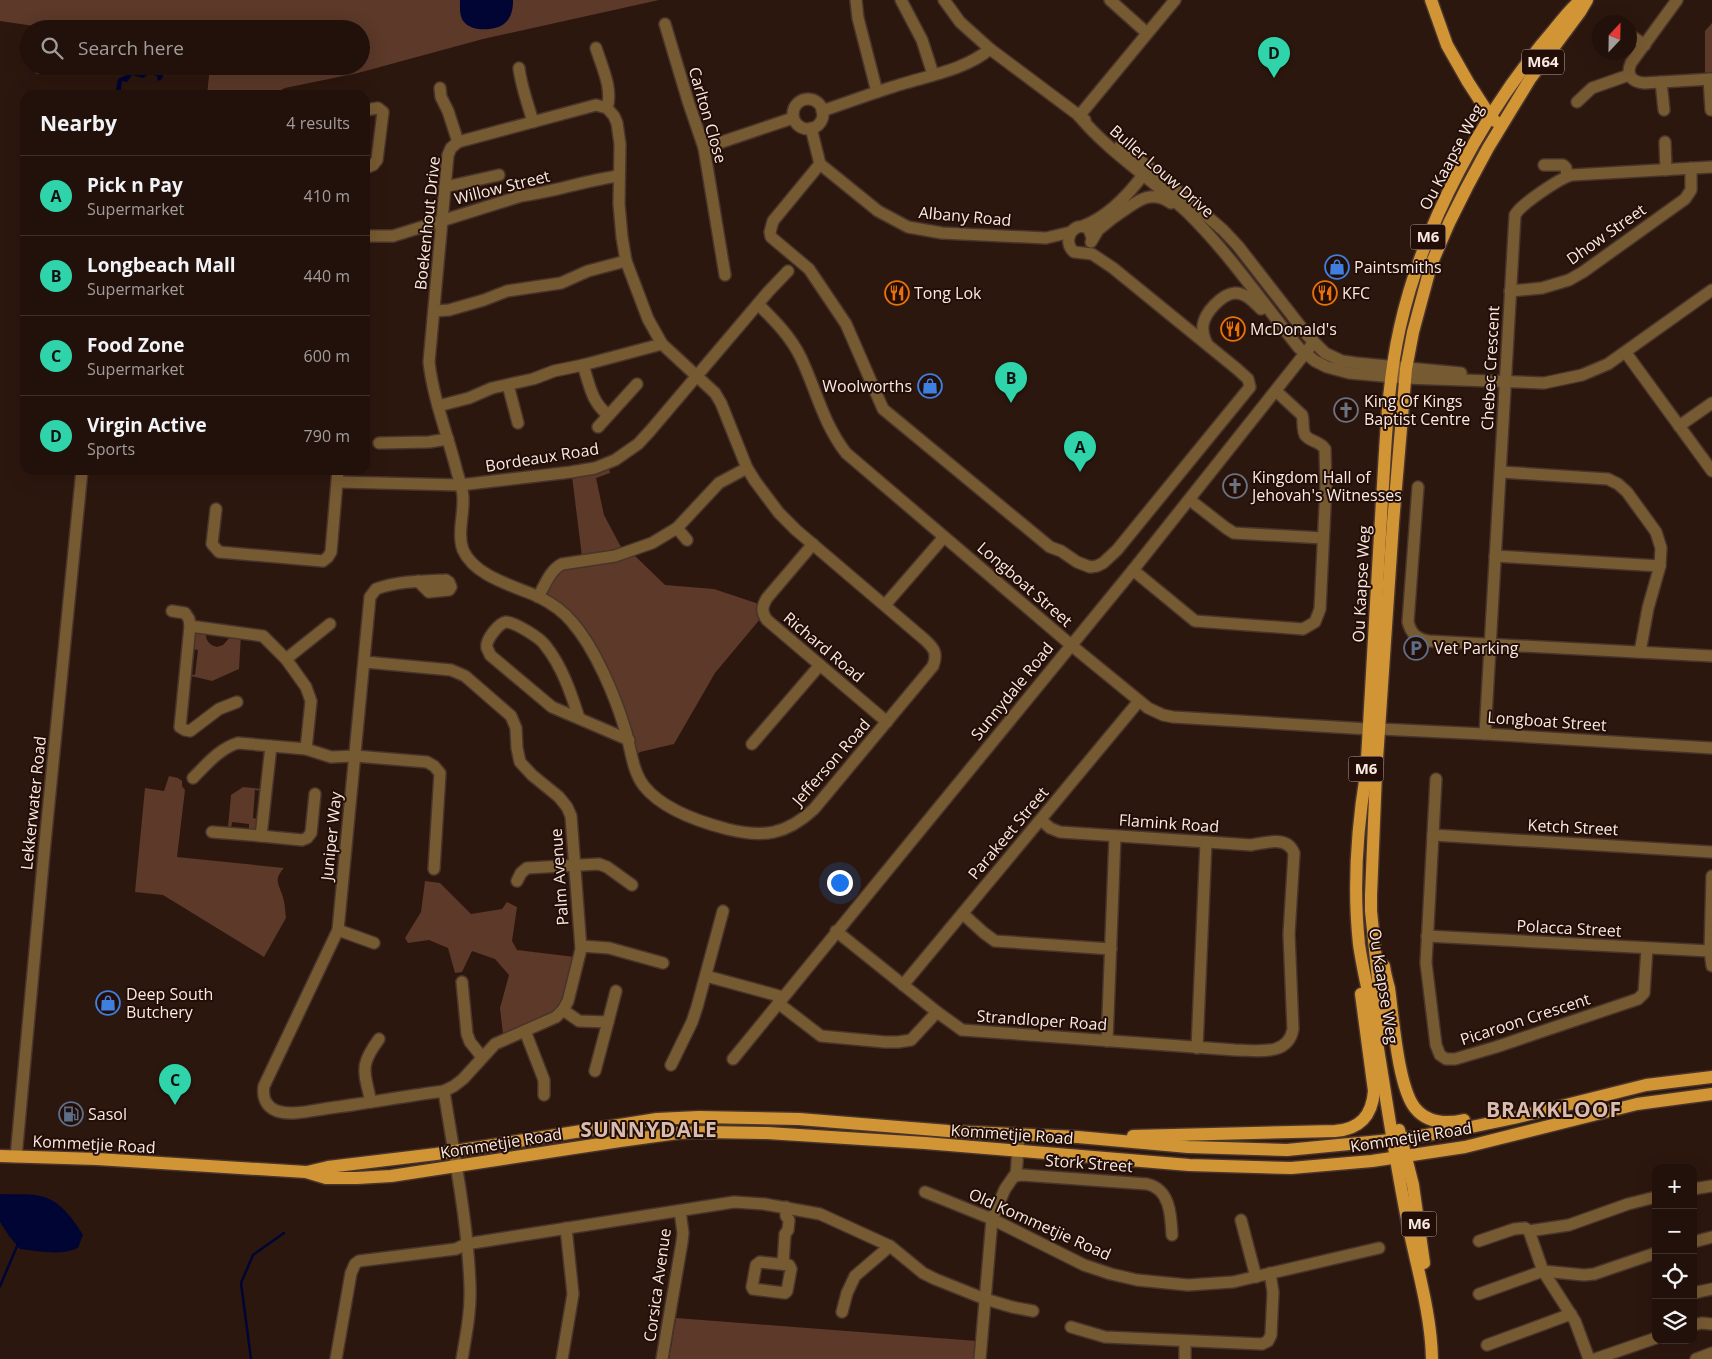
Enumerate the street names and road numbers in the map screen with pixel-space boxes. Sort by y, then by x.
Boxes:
road number: M64 [1522,50,1564,74]
street label: Carlton Close [684,64,732,166]
street label: Ou Kaapse Weg [1414,100,1488,214]
street label: Buller Louw Drive [1105,120,1219,222]
street label: Boekenhout Drive [409,155,445,291]
street label: Willow Street [452,164,552,209]
street label: Dhow Street [1562,198,1650,269]
street label: Albany Road [918,201,1012,231]
road number: M6 [1410,224,1446,250]
street label: Chebec Crescent [1476,305,1504,431]
street label: Bordeaux Road [484,437,600,477]
street label: Ou Kaapse Weg [1347,525,1375,643]
street label: Longboat Street [973,537,1077,632]
street label: Richard Road [779,607,869,687]
street label: Sunnydale Road [966,637,1058,745]
street label: Longboat Street [1487,706,1608,736]
street label: Jefferson Road [786,714,875,812]
street label: Lekkerwater Road [15,735,51,871]
road number: M6 [1348,756,1384,782]
street label: Parakeet Street [963,782,1054,884]
street label: Juniper Way [315,790,347,883]
street label: Flamink Road [1118,809,1220,837]
street label: Ketch Street [1527,814,1619,840]
street label: Palm Avenue [545,828,573,926]
street label: Polacca Street [1516,914,1622,942]
street label: Ou Kaapse Weg [1364,926,1404,1046]
street label: Picaroon Crescent [1457,988,1593,1050]
street label: Strandloper Road [976,1004,1108,1036]
street label: Kommetjie Road [1348,1117,1474,1157]
street label: Kommetjie Road [950,1119,1074,1149]
street label: Kommetjie Road [438,1123,564,1163]
street label: Kommetjie Road [32,1130,156,1158]
street label: Stork Street [1044,1149,1134,1177]
street label: Old Kommetjie Road [965,1183,1115,1265]
road number: M6 [1402,1212,1436,1236]
street label: Corsica Avenue [638,1227,676,1343]

